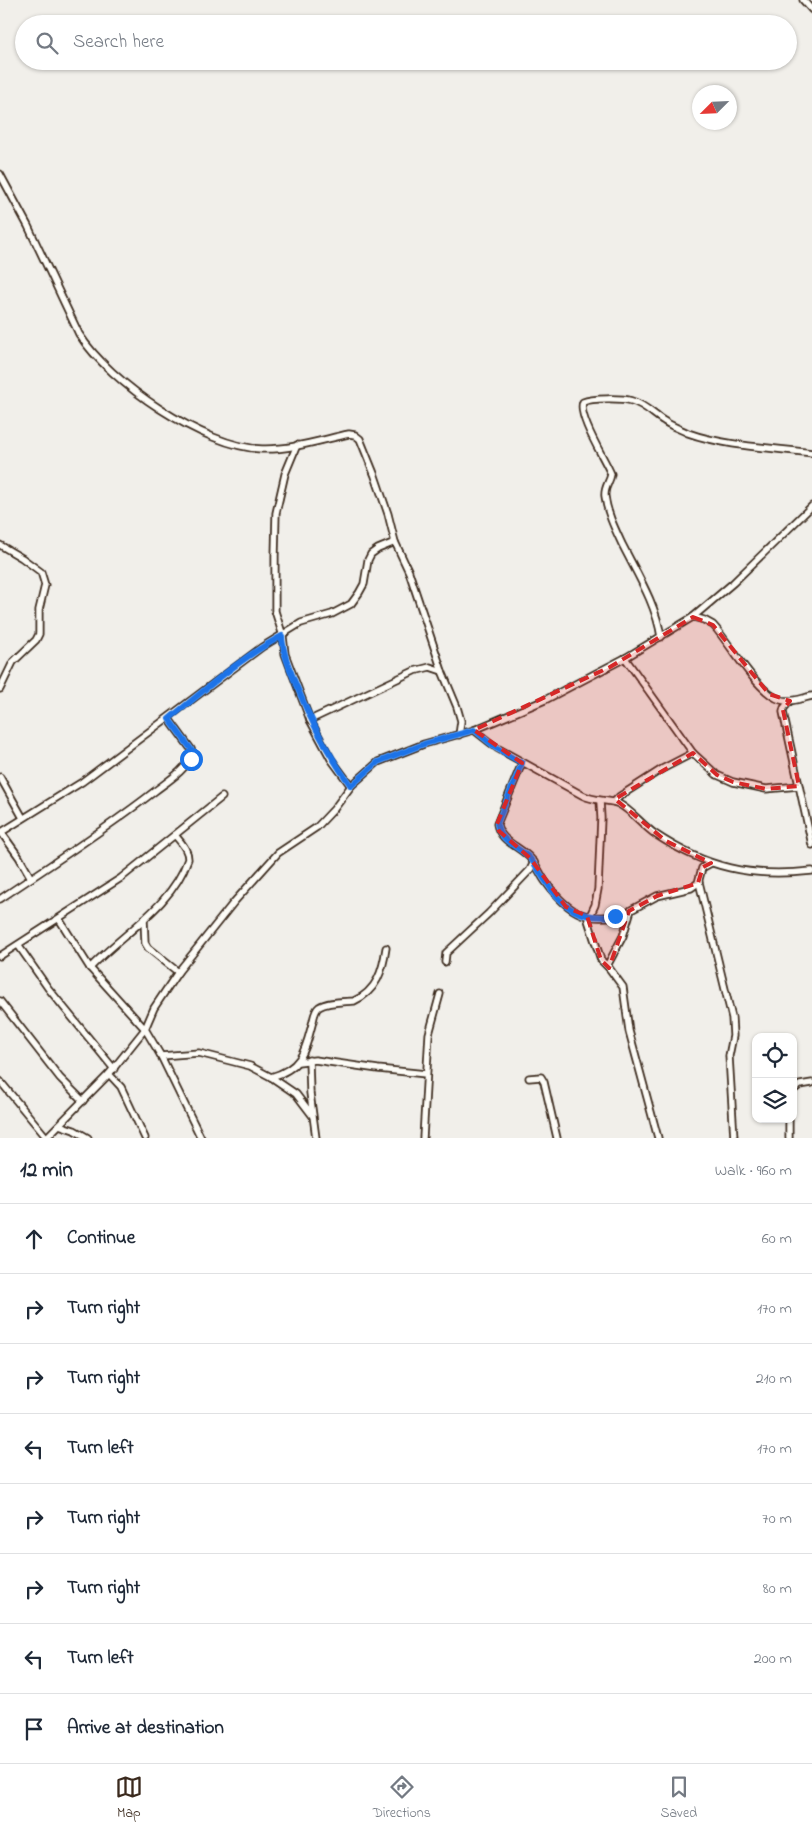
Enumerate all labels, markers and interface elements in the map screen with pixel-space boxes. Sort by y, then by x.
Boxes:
search box [15,15,797,70]
icon: search [33,29,61,57]
text: Search here [73,29,164,56]
north arrow [692,85,737,130]
route start [180,748,203,771]
route end [604,905,627,928]
map controls [752,1033,797,1123]
button: locate [752,1033,797,1078]
button: layers [752,1078,797,1123]
text: 12 min [20,1156,73,1186]
text: Walk · 960 m [715,1159,792,1183]
icon: ahead [20,1225,48,1253]
text: Continue [67,1225,135,1252]
text: 60 m [762,1227,792,1251]
icon: right [20,1295,48,1323]
text: Turn right [67,1295,140,1322]
text: 170 m [757,1297,792,1321]
icon: right [20,1365,48,1393]
text: Turn right [67,1365,140,1392]
text: 210 m [756,1367,792,1391]
icon: left [20,1435,48,1463]
text: Turn left [67,1435,134,1462]
text: 170 m [757,1437,792,1461]
icon: right [20,1505,48,1533]
text: Turn right [67,1505,140,1532]
text: 70 m [762,1507,792,1531]
icon: right [20,1575,48,1603]
text: Turn right [67,1575,140,1602]
text: 80 m [763,1577,792,1601]
icon: left [20,1645,48,1673]
text: Turn left [67,1645,134,1672]
text: 200 m [754,1647,792,1671]
icon: arrive [20,1715,48,1743]
text: Arrive at destination [67,1715,224,1742]
tab: Map [115,1773,143,1824]
tab: Directions [373,1773,431,1824]
tab: Saved [661,1773,697,1824]

